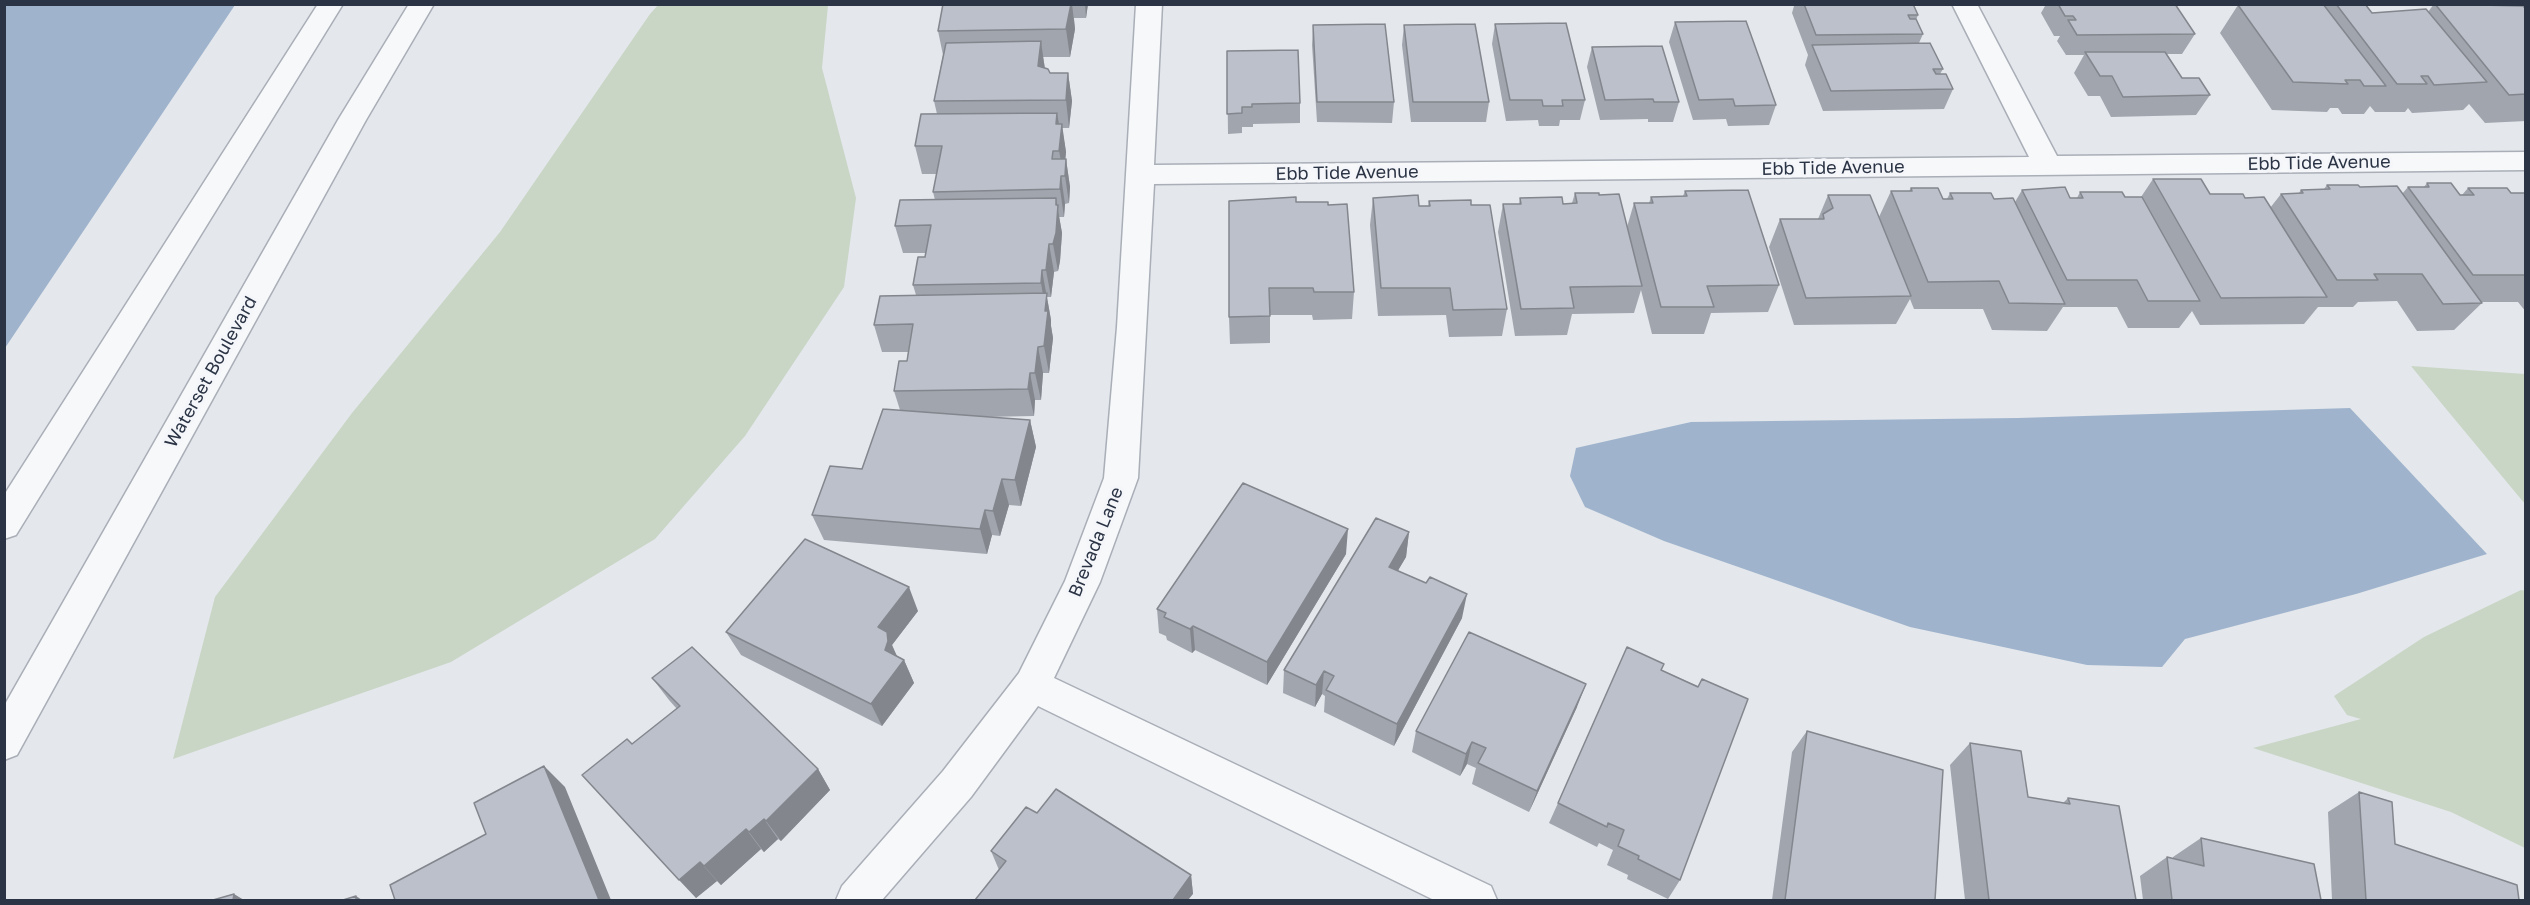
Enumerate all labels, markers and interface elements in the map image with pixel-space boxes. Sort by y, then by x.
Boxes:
street label: Ebb Tide Avenue [2247,151,2391,175]
street label: Ebb Tide Avenue [1761,156,1905,180]
street label: Ebb Tide Avenue [1275,161,1419,185]
street label: Waterset Boulevard [160,292,262,452]
street label: Brevada Lane [1064,484,1128,600]

